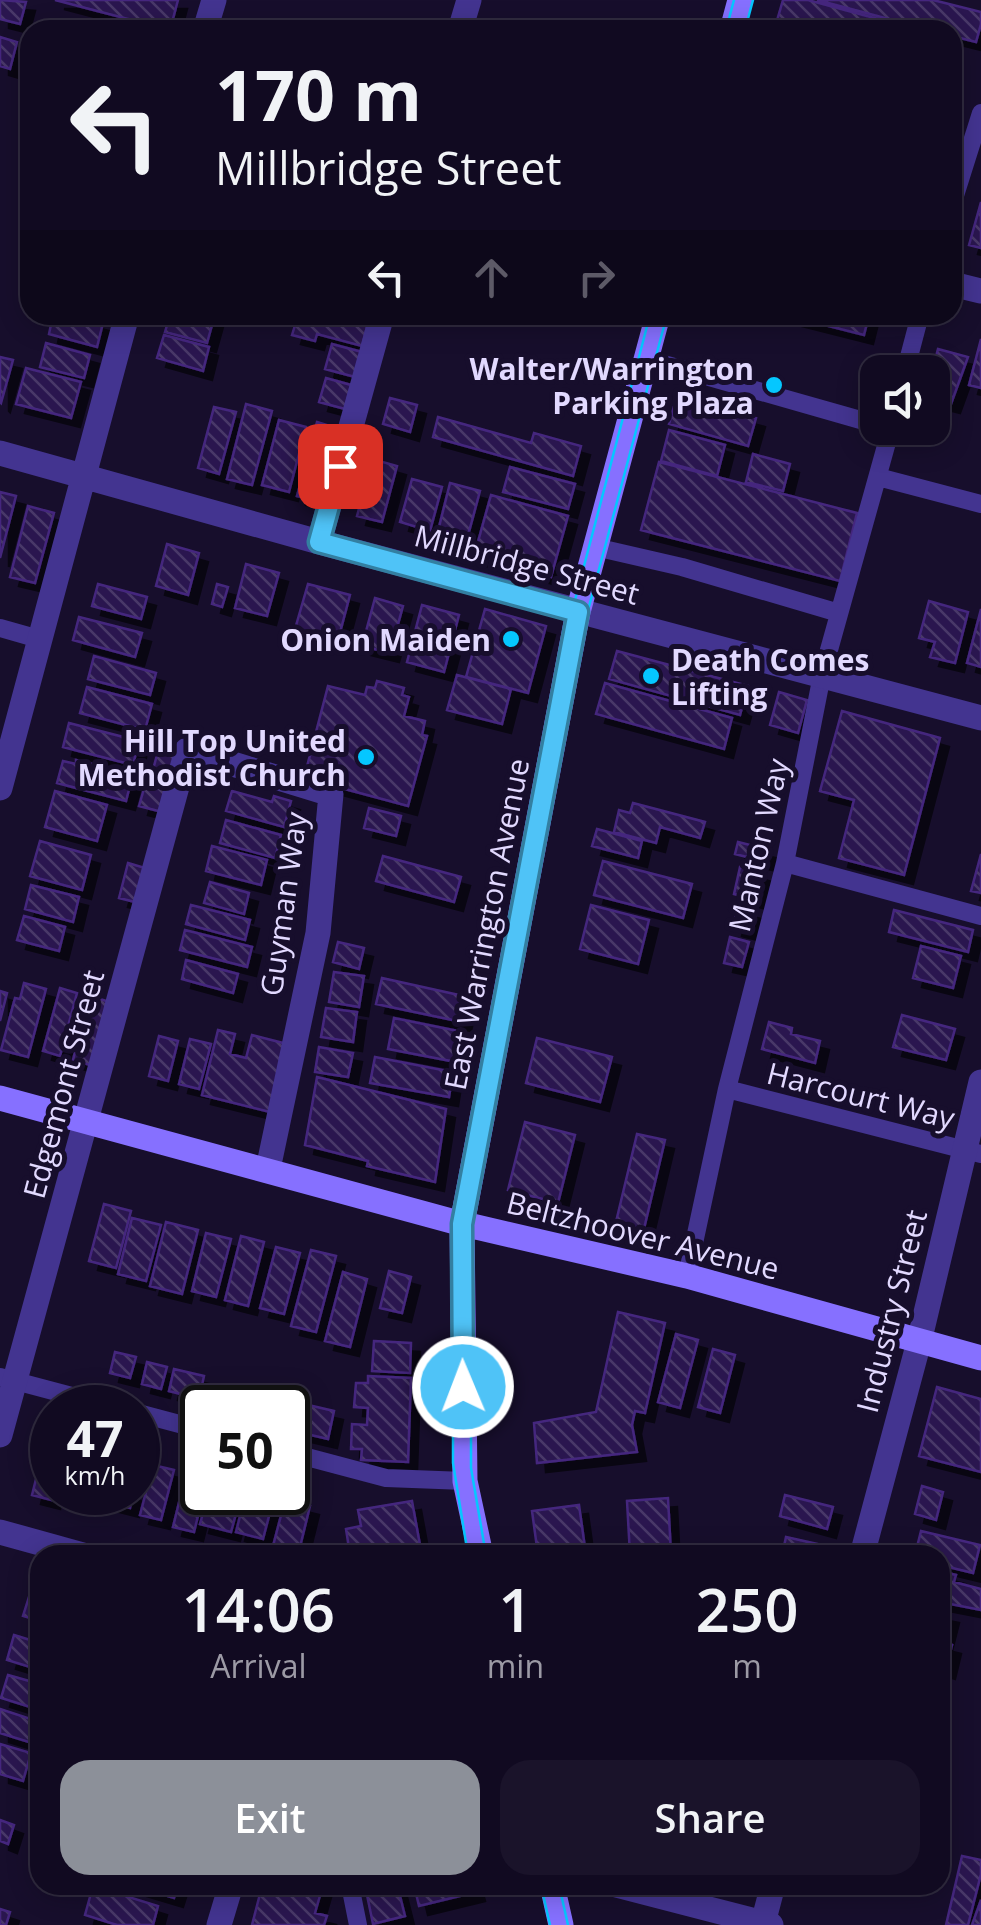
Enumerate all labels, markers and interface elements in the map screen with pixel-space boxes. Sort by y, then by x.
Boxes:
text: 170 m [215,46,422,142]
icon: left [50,60,180,190]
text: Millbridge Street [215,137,561,198]
icon: left [359,250,414,305]
icon: ahead [464,250,519,305]
icon: right [569,250,624,305]
place label: Walter/Warrington Parking Plaza [469,348,754,423]
map controls [860,355,950,445]
button: sound [860,355,950,445]
marker: Walter/Warrington Parking Plaza [763,374,785,396]
pin [298,424,383,509]
icon: arrive [313,439,368,494]
street label: Millbridge Street [410,514,644,614]
place label: Onion Maiden [280,619,491,660]
marker: Onion Maiden [500,628,522,650]
place label: Death Comes Lifting [671,639,869,714]
marker: Death Comes Lifting [640,665,662,687]
place label: Hill Top United Methodist Church [77,720,346,795]
marker: Hill Top United Methodist Church [355,746,377,768]
street label: Manton Way [718,754,798,936]
street label: East Warrington Avenue [434,755,538,1093]
street label: Guyman Way [250,808,316,999]
street label: Edgemont Street [13,965,113,1203]
street label: Harcourt Way [763,1052,960,1138]
street label: Beltzhoover Avenue [503,1181,783,1289]
street label: Industry Street [846,1205,936,1417]
position arrow [411,1335,515,1439]
speed limit sign: 50 [180,1385,310,1515]
text: 47 [66,1404,124,1472]
text: km/h [65,1458,125,1492]
text: 14:06 [182,1568,335,1650]
text: 1 [498,1568,533,1650]
text: 250 [696,1568,798,1650]
text: Arrival [210,1644,307,1687]
text: min [487,1644,544,1687]
text: m [732,1644,762,1687]
button: Exit [60,1760,480,1875]
button: Share [500,1760,920,1875]

